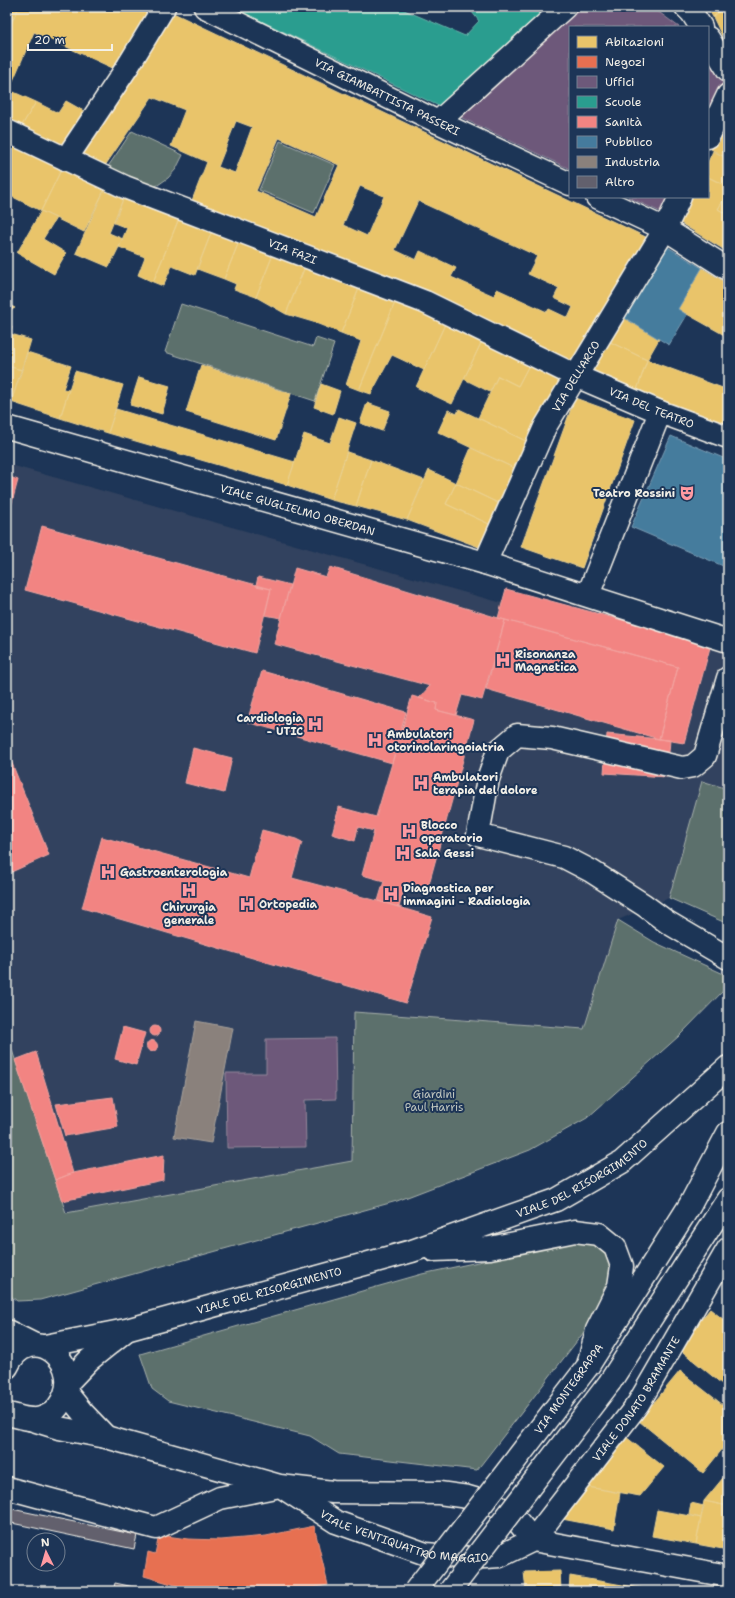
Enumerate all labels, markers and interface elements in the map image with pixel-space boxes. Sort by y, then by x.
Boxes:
scale bar [28,26,112,52]
legend [569,26,709,198]
text: 20 m [34,32,65,48]
text: Abitazioni [605,34,664,50]
text: Negozi [605,54,645,70]
street label: VIA GIAMBATTISTA PASSERI [312,55,462,139]
text: Uffici [605,74,635,90]
text: Scuole [605,94,642,110]
text: Sanità [605,114,642,130]
text: Pubblico [605,134,653,150]
text: Industria [605,154,660,170]
text: Altro [605,174,635,190]
street label: VIA FAZI [266,235,319,267]
street label: VIA DELL'ARCO [548,338,603,415]
street label: VIA DEL TEATRO [607,384,696,431]
street label: VIALE GUGLIELMO OBERDAN [218,480,377,539]
theatre icon: Teatro Rossini [678,484,696,502]
place label: Teatro Rossini [593,486,675,501]
place label: Risonanza Magnetica [515,647,577,675]
hospital icon: Risonanza Magnetica [494,651,512,669]
place label: Cardiologia - UTIC [236,711,303,739]
hospital icon: Cardiologia - UTIC [306,715,324,733]
place label: Ambulatori otorinolaringoiatria [387,727,505,755]
hospital icon: Ambulatori otorinolaringoiatria [366,731,384,749]
place label: Ambulatori terapia del dolore [433,770,538,798]
hospital icon: Ambulatori terapia del dolore [412,774,430,792]
place label: Blocco operatorio [421,818,483,846]
hospital icon: Blocco operatorio [400,822,418,840]
hospital icon: Sala Gessi [394,844,412,862]
place label: Sala Gessi [415,846,474,861]
hospital icon: Gastroenterologia [99,863,117,881]
place label: Gastroenterologia [120,865,228,880]
hospital icon: Chirurgia generale [180,881,198,899]
place label: Diagnostica per immagini - Radiologia [403,881,531,909]
hospital icon: Diagnostica per immagini - Radiologia [382,885,400,903]
hospital icon: Ortopedia [238,895,256,913]
place label: Ortopedia [259,897,318,912]
place label: Chirurgia generale [162,900,216,928]
park label: Giardini Paul Harris [405,1087,463,1115]
street label: VIALE DEL RISORGIMENTO [514,1135,651,1221]
street label: VIALE DEL RISORGIMENTO [195,1263,343,1318]
street label: VIALE DONATO BRAMANTE [589,1334,683,1465]
street label: VIA MONTEGRAPPA [531,1341,607,1437]
street label: VIALE VENTIQUATTRO MAGGIO [317,1506,489,1566]
north arrow [26,1532,66,1572]
text: N [40,1535,50,1550]

